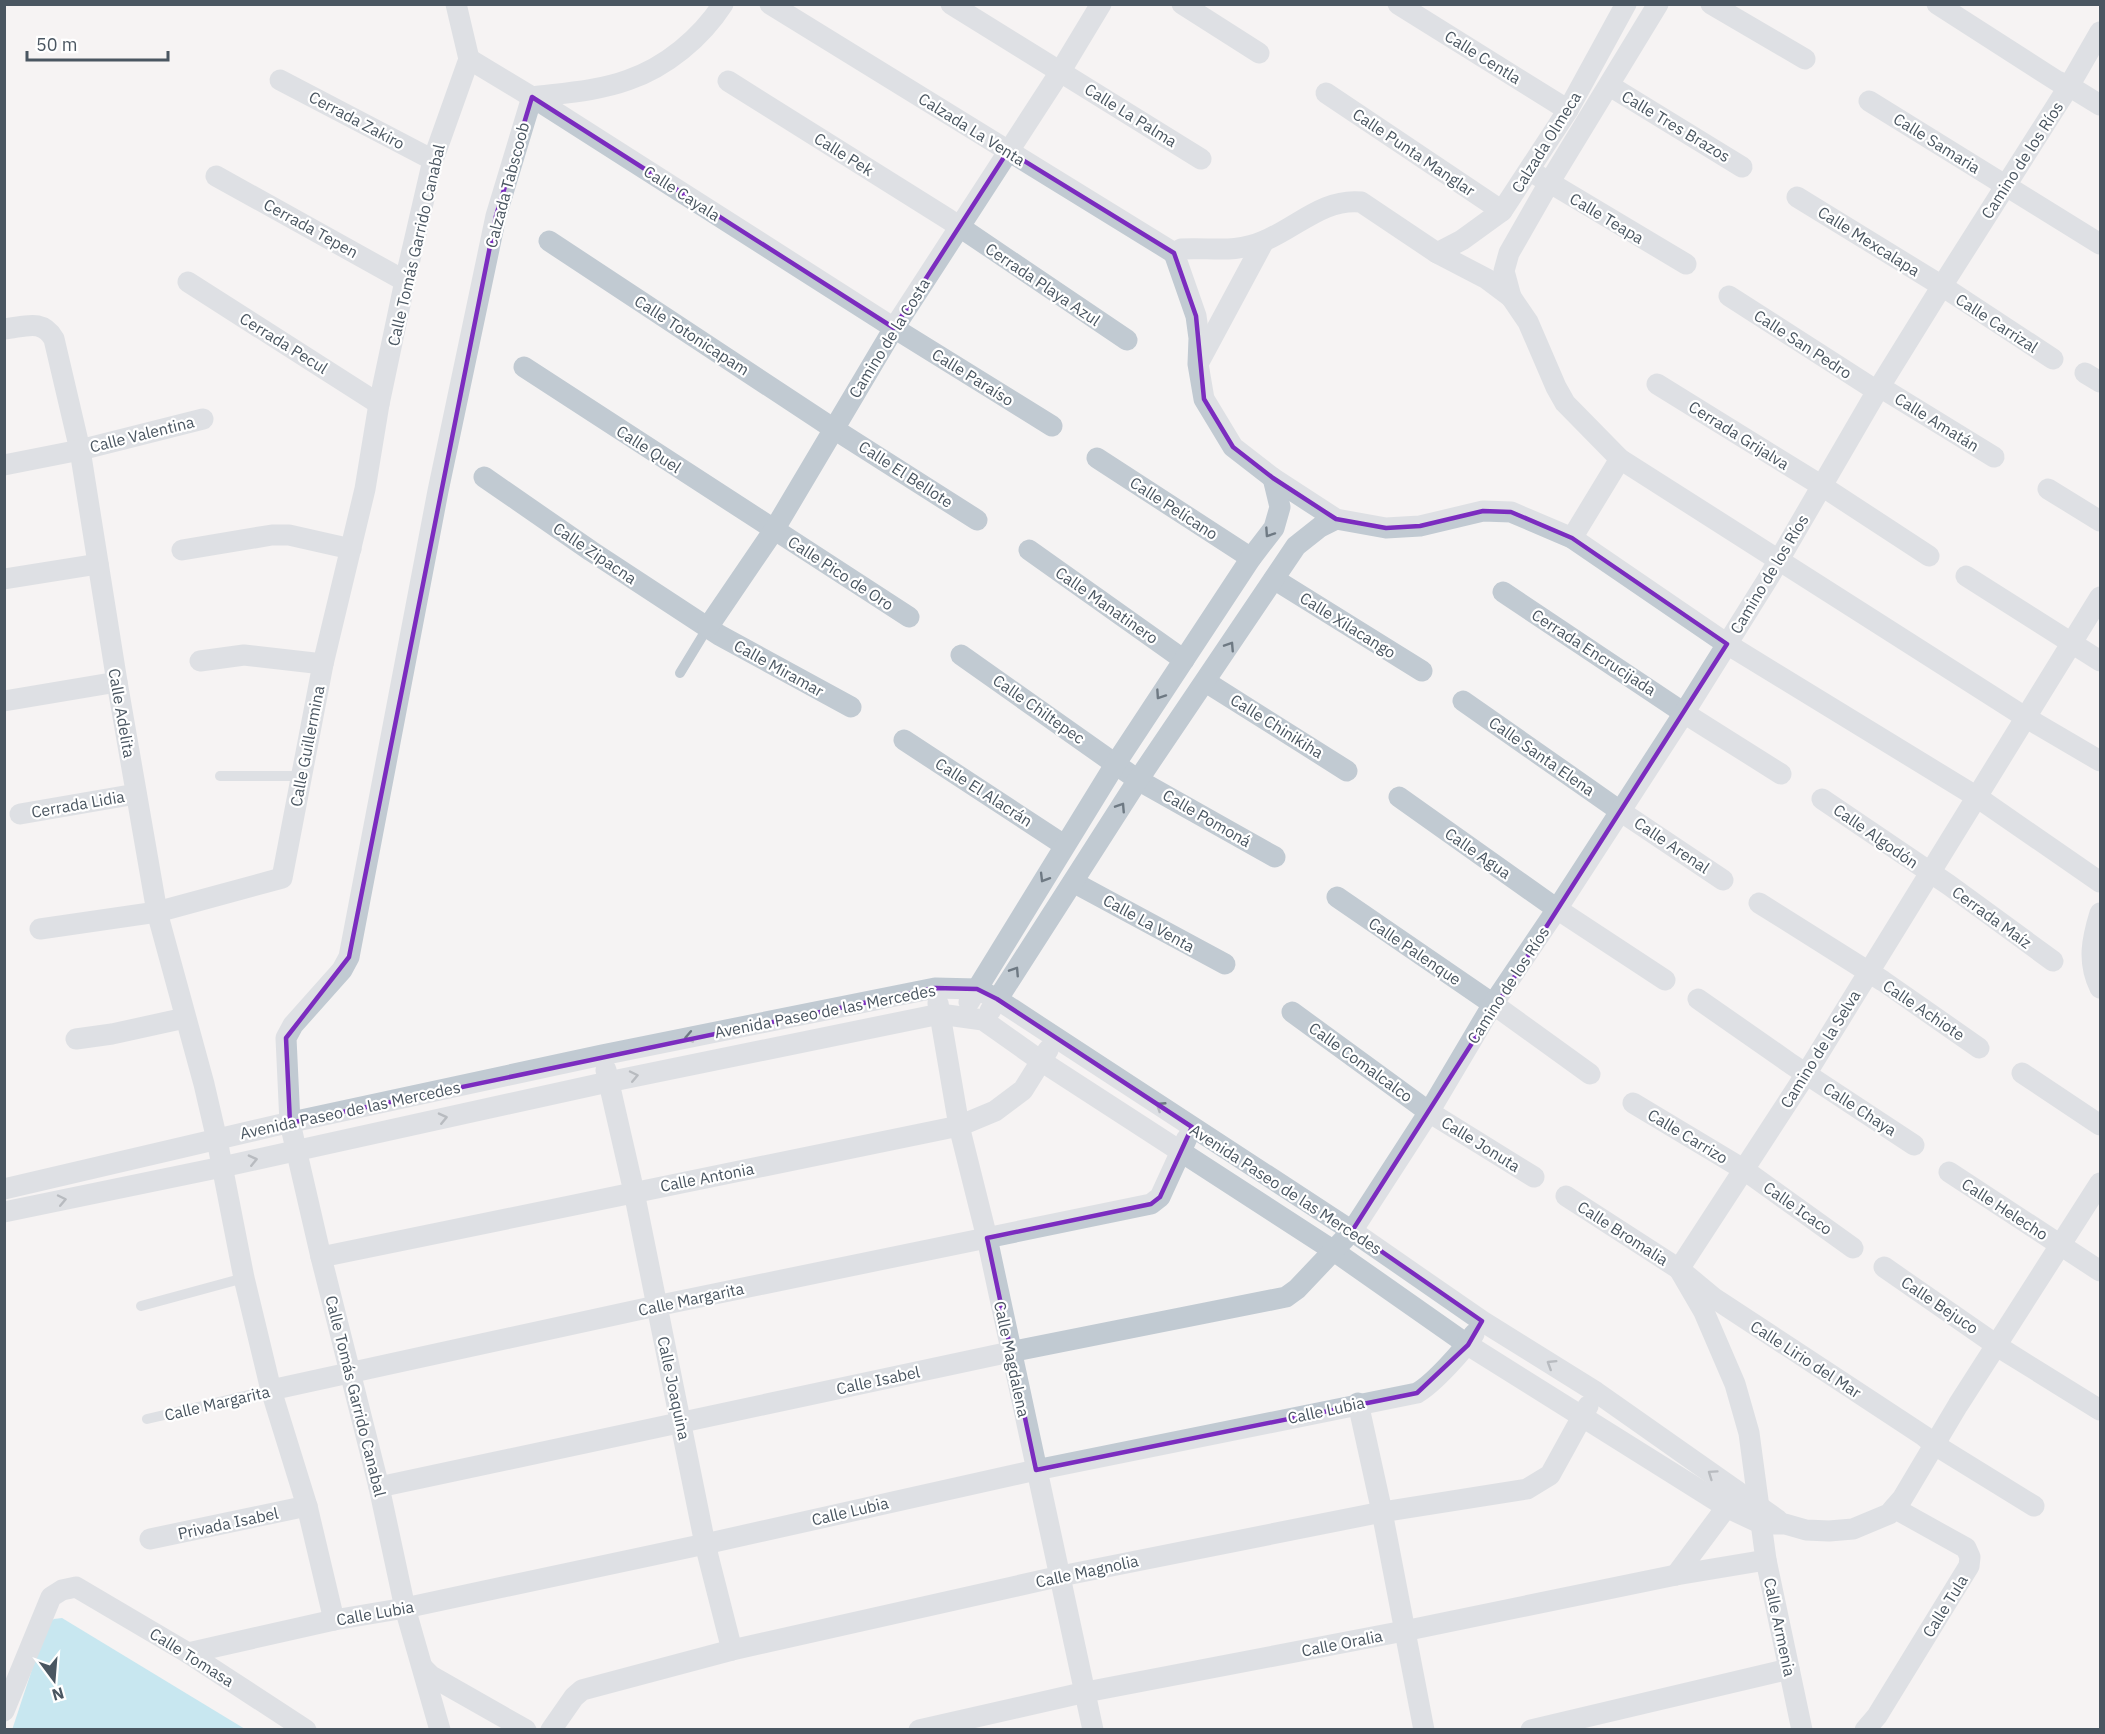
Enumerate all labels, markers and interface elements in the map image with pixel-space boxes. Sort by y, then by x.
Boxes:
scale bar [27,24,168,62]
street label: Calle Centla [1441,26,1525,89]
text: 50 m [36,33,78,56]
street label: Calle La Palma [1081,79,1181,152]
street label: Cerrada Zakiro [306,86,408,154]
street label: Calle Tres Brazos [1618,86,1734,166]
street label: Calzada Olmeca [1507,87,1585,196]
street label: Calzada La Venta [915,88,1029,170]
street label: Camino de los Ríos [1977,98,2067,222]
street label: Calle Punta Manglar [1349,104,1479,200]
street label: Calle Samaria [1890,108,1984,178]
street label: Calzada Tabscoob [481,120,533,250]
street label: Calle Pek [811,128,878,180]
street label: Calle Tomás Garrido Canabal [383,142,449,348]
street label: Calle Cayala [640,161,724,225]
street label: Calle Teapa [1566,188,1648,248]
street label: Cerrada Tepen [260,194,362,262]
street label: Calle Mexcalapa [1814,202,1924,281]
street label: Cerrada Playa Azul [982,238,1104,330]
street label: Camino de la Costa [844,274,934,402]
street label: Calle Carrizal [1952,289,2042,357]
street label: Calle Totonicapam [631,290,753,380]
street label: Calle San Pedro [1750,305,1856,383]
street label: Cerrada Pecul [236,308,332,378]
street label: Calle Paraíso [928,344,1018,410]
street label: Calle Amatán [1891,388,1983,456]
street label: Cerrada Grijalva [1685,396,1793,474]
street label: Calle Valentina [88,411,197,457]
street label: Calle Quel [613,421,685,477]
street label: Calle El Bellote [855,436,957,512]
street label: Calle Pelícano [1126,472,1222,544]
street label: Camino de los Ríos [1725,511,1813,637]
street label: Calle Zipacna [549,518,641,589]
one-way arrow [1265,527,1276,538]
street label: Calle Pico de Oro [784,531,898,615]
street label: Calle Manatinero [1052,562,1162,648]
street label: Calle Xilacango [1296,588,1400,662]
street label: Cerrada Encrucijada [1528,604,1660,700]
street label: Calle Miramar [731,635,827,701]
one-way arrow [1223,642,1234,653]
street label: Calle Adelita [104,667,140,760]
street label: Calle Chiltepec [989,670,1089,748]
street label: Calle Guillermina [285,683,329,808]
one-way arrow [1157,689,1168,700]
street label: Calle Chinikiha [1227,689,1328,763]
street label: Calle Santa Elena [1485,712,1599,800]
street label: Calle El Alacrán [932,753,1036,831]
street label: Calle Pomoná [1159,785,1255,852]
street label: Cerrada Lidia [30,786,127,822]
street label: Calle Algodón [1830,799,1922,873]
one-way arrow [1113,803,1124,814]
street label: Calle Arenal [1631,813,1713,877]
street label: Calle Agua [1441,823,1515,883]
one-way arrow [1040,872,1052,882]
street label: Cerrada Maíz [1948,881,2036,953]
street label: Calle La Venta [1100,890,1199,957]
street label: Calle Palenque [1365,913,1465,989]
street label: Camino de los Ríos [1463,923,1553,1047]
one-way arrow [1008,967,1019,978]
street label: Calle Achiote [1879,975,1969,1045]
street label: Avenida Paseo de las Mercedes [713,980,937,1042]
street label: Camino de la Selva [1776,986,1865,1112]
street label: Calle Comalcalco [1305,1018,1417,1106]
one-way arrow [684,1030,694,1043]
one-way arrow [628,1071,638,1084]
street label: Avenida Paseo de las Mercedes [238,1077,462,1143]
street label: Calle Chaya [1820,1078,1901,1140]
one-way arrow [1156,1102,1167,1113]
street label: Calle Carrizo [1644,1104,1732,1168]
street label: Calle Jonuta [1438,1112,1524,1176]
one-way arrow [438,1113,448,1126]
street label: Avenida Paseo de las Mercedes [1186,1119,1386,1259]
one-way arrow [247,1155,257,1168]
street label: Calle Antonia [658,1158,756,1196]
street label: Calle Helecho [1958,1174,2052,1244]
street label: Calle Icaco [1760,1177,1836,1239]
one-way arrow [57,1194,67,1207]
street label: Calle Bromalia [1574,1196,1673,1270]
street label: Calle Bejuco [1898,1272,1982,1338]
street label: Calle Margarita [636,1278,746,1320]
street label: Calle Tomás Garrido Canabal [321,1293,391,1499]
street label: Calle Magdalena [990,1299,1034,1419]
street label: Calle Lirio del Mar [1747,1316,1865,1402]
street label: Calle Joaquina [653,1334,695,1442]
one-way arrow [1546,1360,1557,1371]
street label: Calle Isabel [834,1361,922,1399]
street label: Calle Margarita [162,1381,272,1425]
street label: Calle Lubia [1286,1392,1367,1428]
one-way arrow [1707,1470,1718,1481]
street label: Calle Lubia [810,1492,891,1530]
street label: Privada Isabel [176,1503,280,1543]
street label: Calle Magnolia [1034,1550,1141,1592]
street label: Calle Tula [1918,1571,1972,1641]
street label: Calle Armenia [1760,1576,1800,1679]
street label: Calle Lubia [335,1596,416,1630]
street label: Calle Tomasa [146,1623,238,1691]
street label: Calle Oralia [1300,1625,1385,1661]
north arrow [24,1650,84,1710]
text: N [50,1683,66,1706]

